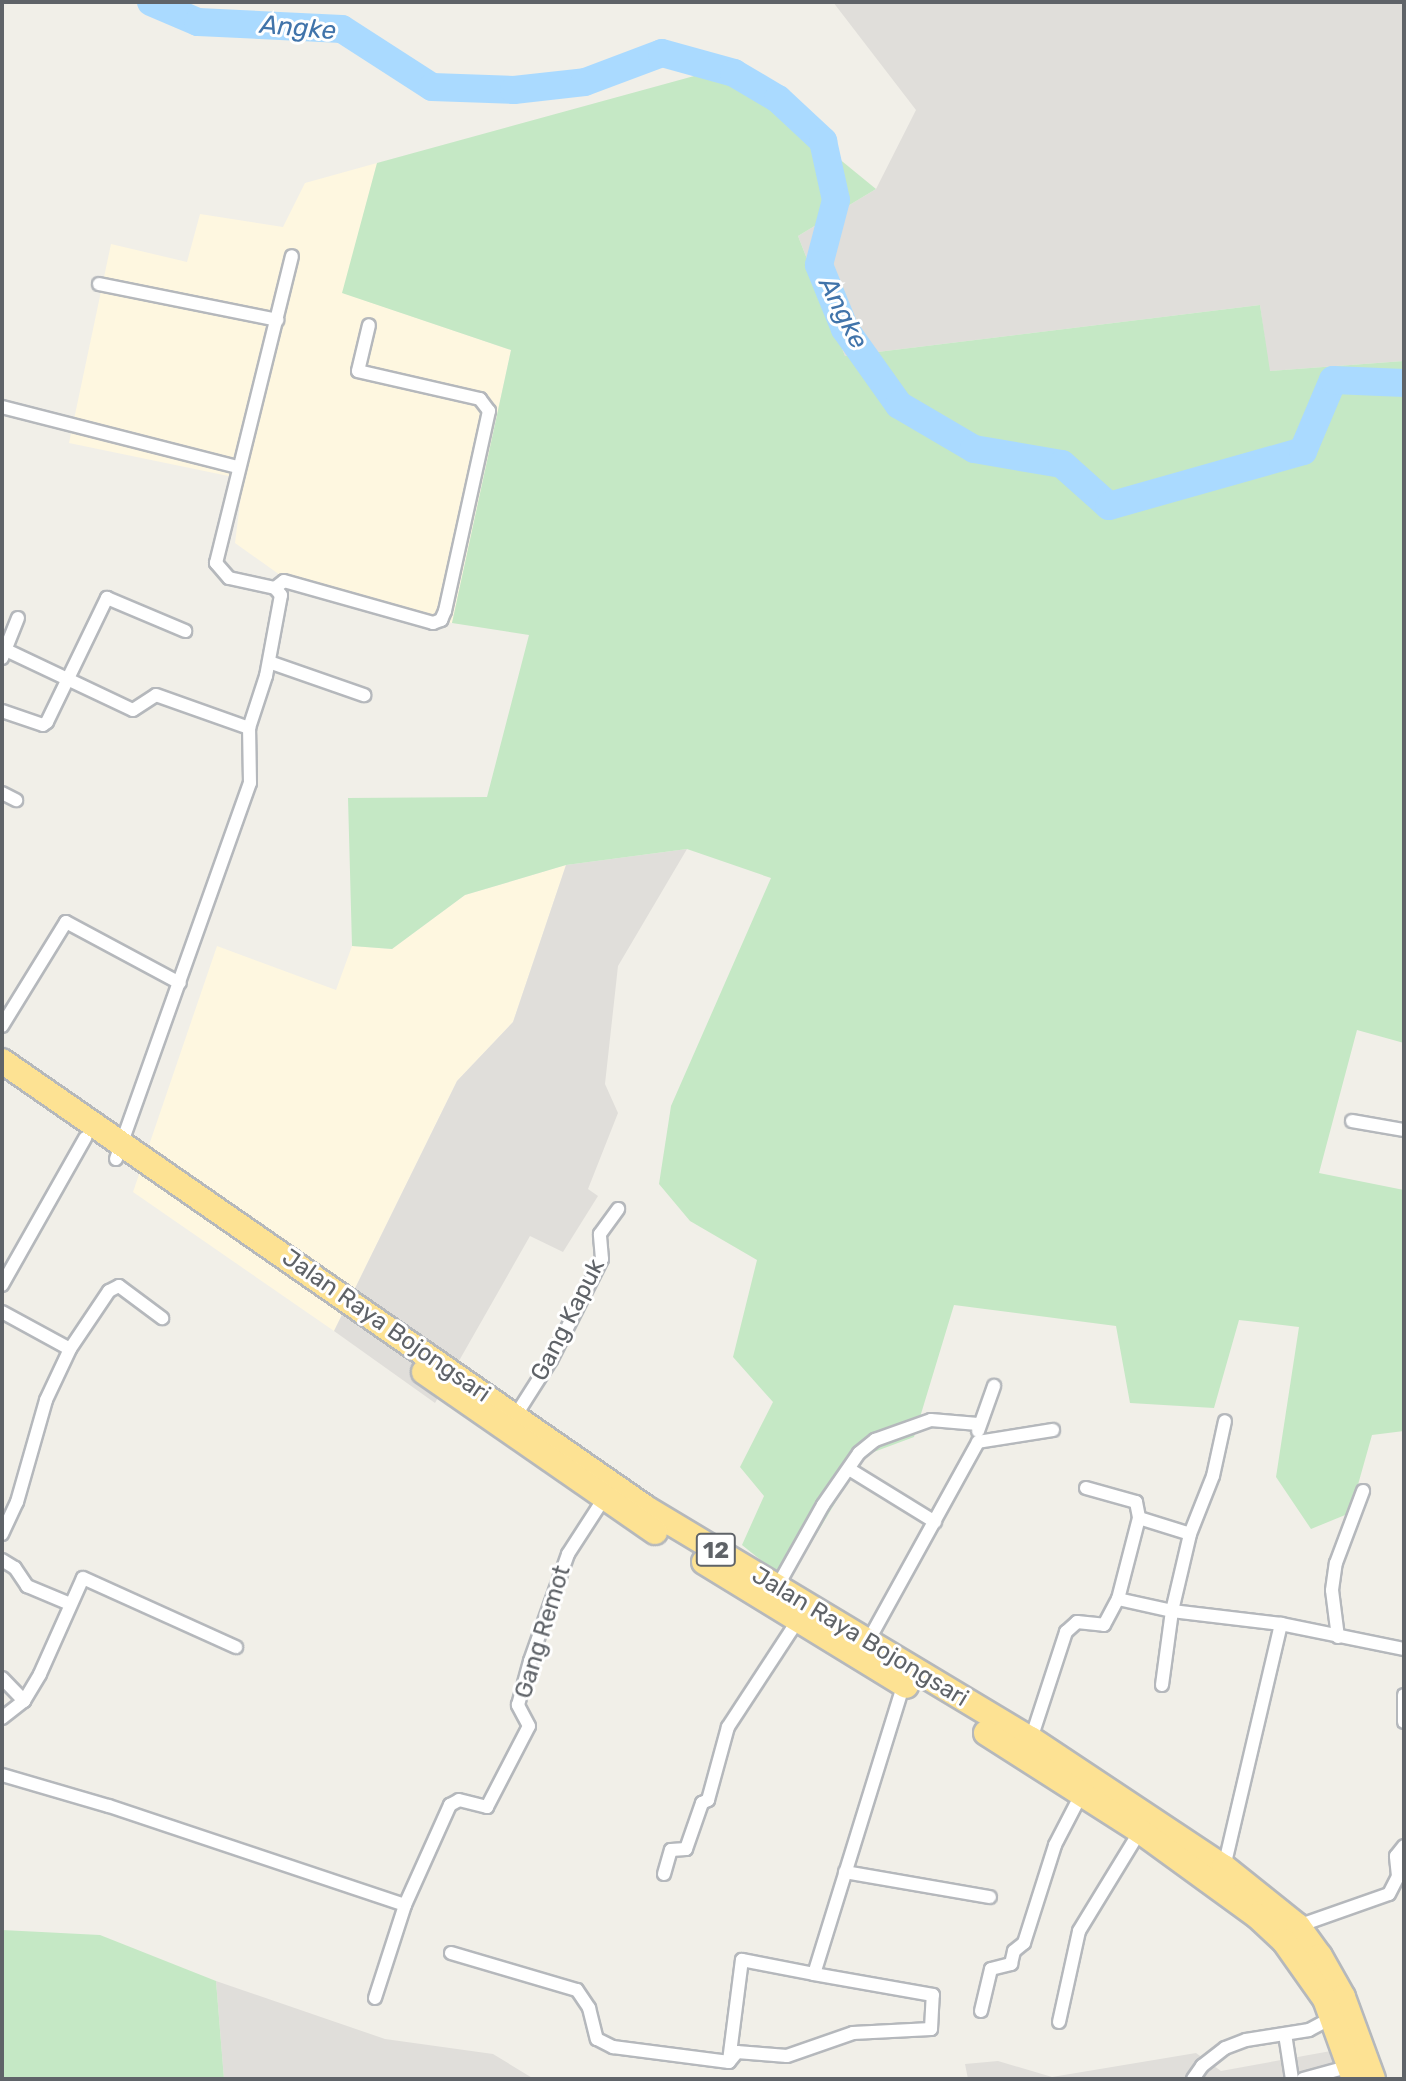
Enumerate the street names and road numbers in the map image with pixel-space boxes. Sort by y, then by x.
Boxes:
street label: Jalan Raya Bojongsari [276,1243,496,1409]
street label: Gang Kapuk [525,1254,611,1386]
road number: 12 [695,1530,737,1569]
street label: Jalan Raya Bojongsari [747,1561,973,1713]
street label: Gang Remot [509,1562,577,1702]

